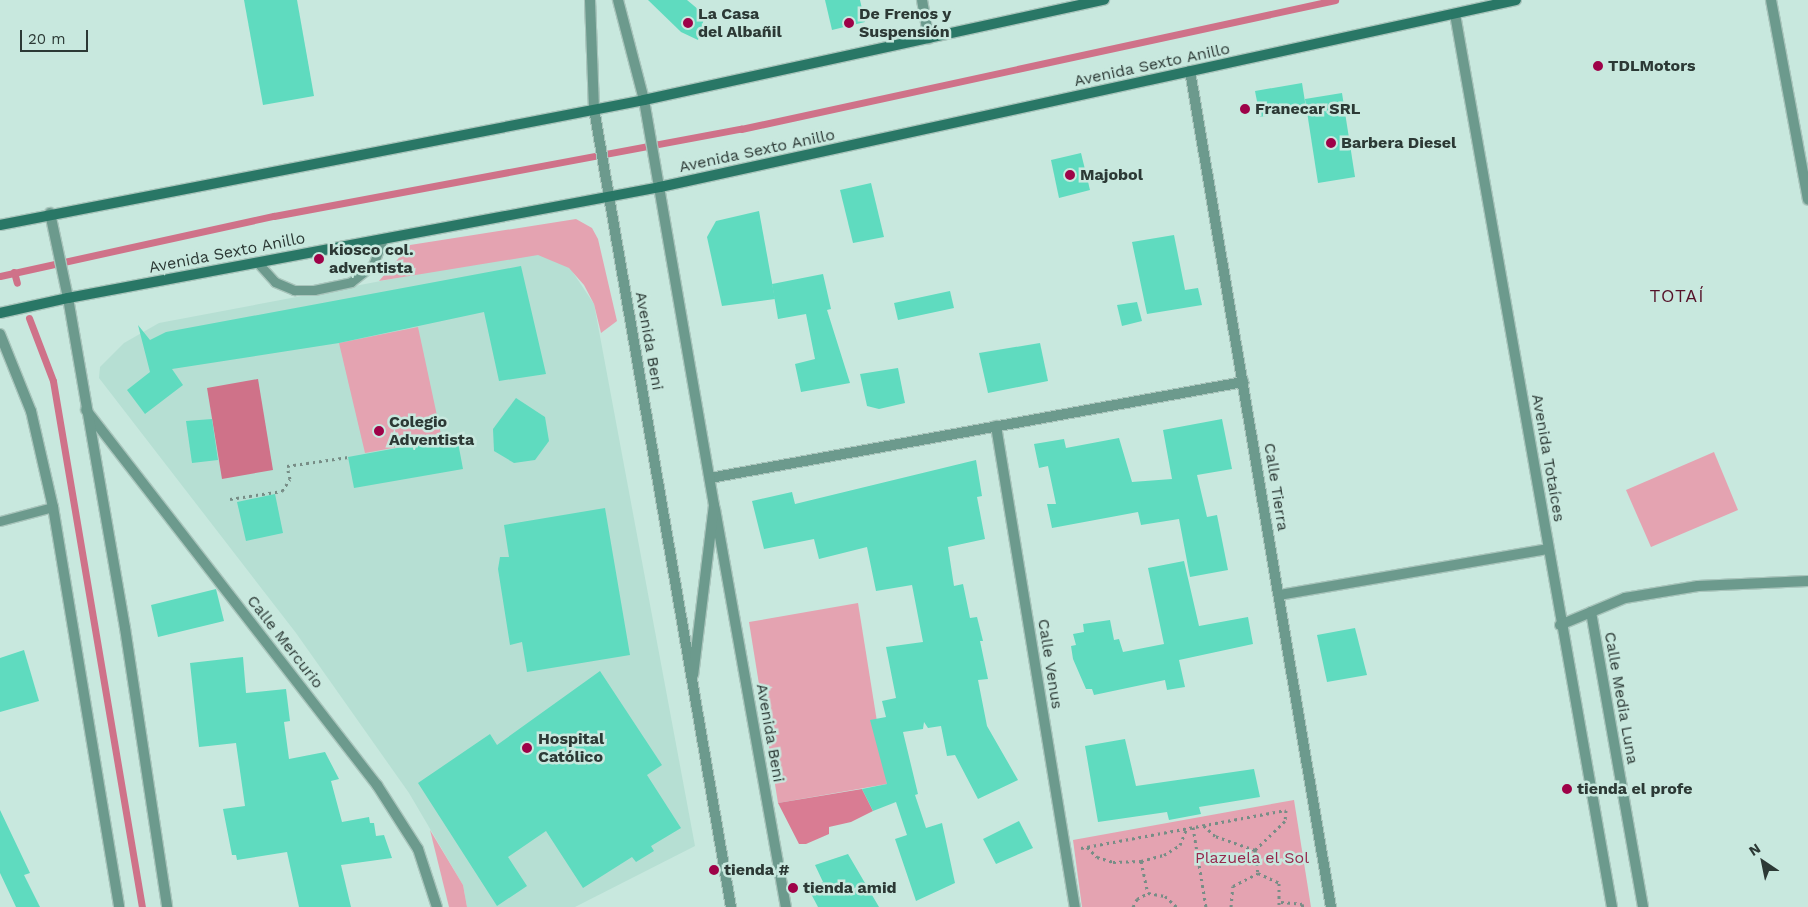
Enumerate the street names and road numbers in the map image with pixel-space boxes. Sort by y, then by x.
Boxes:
street label: Avenida Sexto Anillo [1072,39,1232,91]
street label: Avenida Sexto Anillo [677,125,837,177]
street label: Avenida Sexto Anillo [147,228,307,278]
street label: Avenida Beni [631,290,667,392]
street label: Avenida Totaíces [1527,392,1569,524]
street label: Calle Tierra [1260,441,1292,533]
street label: Calle Mercurio [243,592,327,692]
street label: Calle Venus [1033,617,1067,711]
street label: Calle Media Luna [1600,630,1642,766]
street label: Avenida Beni [752,682,788,784]

